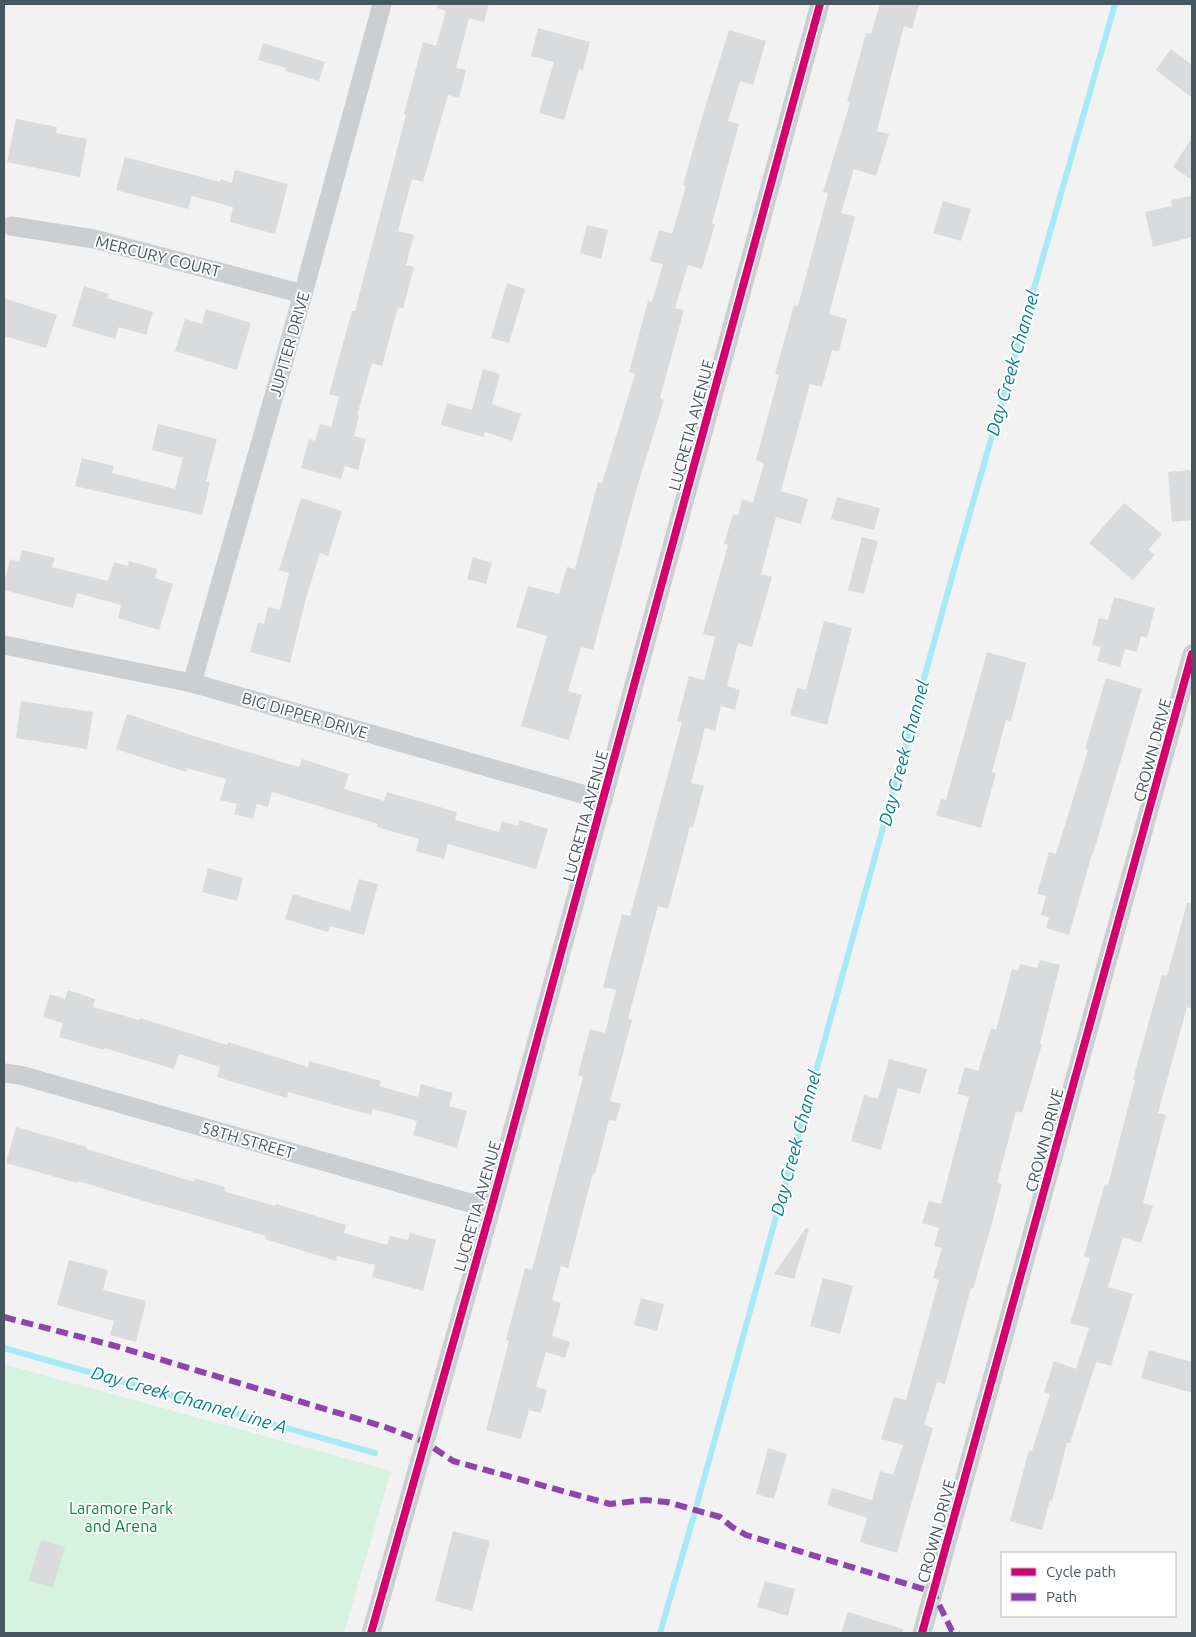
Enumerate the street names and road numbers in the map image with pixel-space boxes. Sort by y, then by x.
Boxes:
street label: MERCURY COURT [94,232,222,280]
street label: JUPITER DRIVE [265,289,313,399]
street label: LUCRETIA AVENUE [665,358,717,492]
street label: BIG DIPPER DRIVE [240,688,370,742]
street label: CROWN DRIVE [1130,696,1174,804]
street label: LUCRETIA AVENUE [559,749,611,883]
street label: CROWN DRIVE [1022,1086,1066,1194]
street label: 58TH STREET [199,1118,297,1162]
street label: LUCRETIA AVENUE [450,1139,504,1273]
street label: CROWN DRIVE [914,1477,958,1585]

